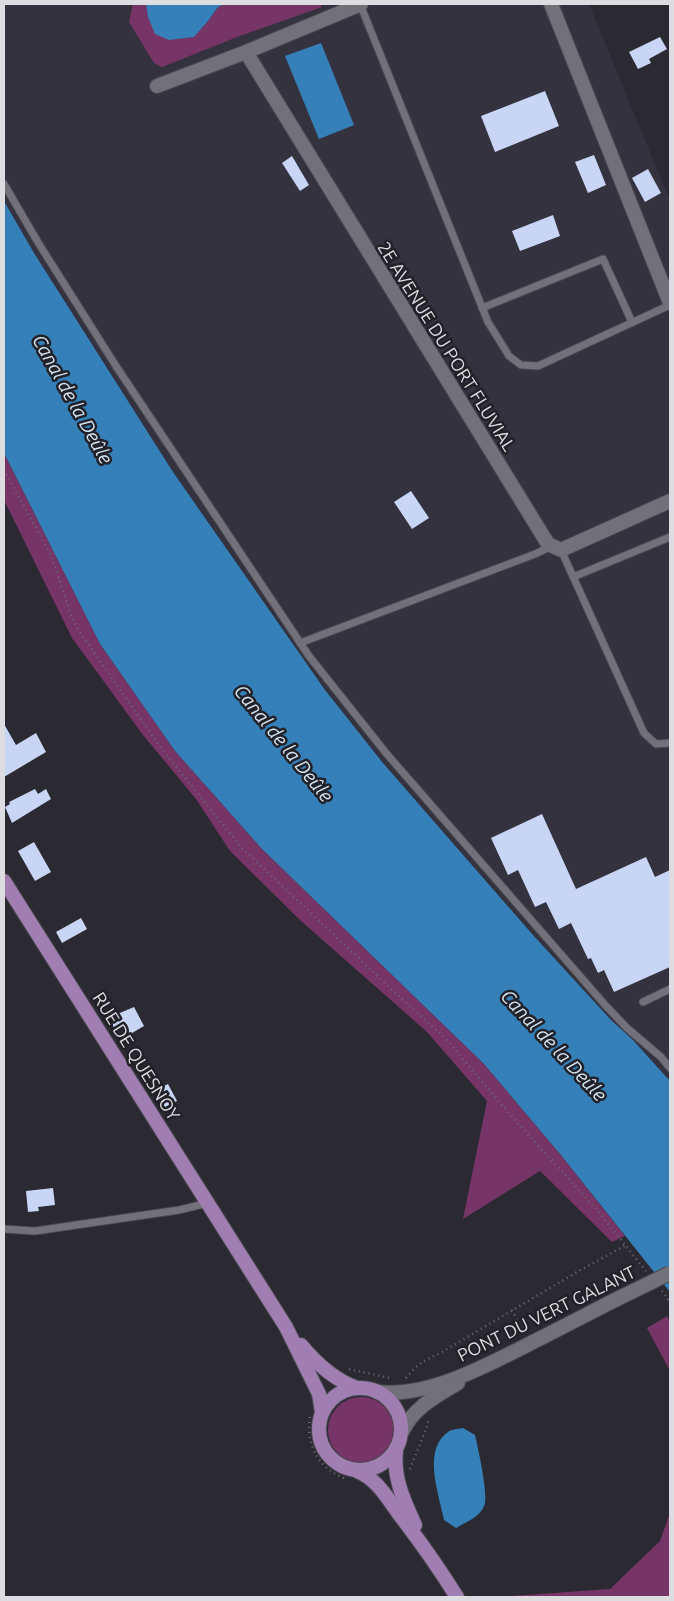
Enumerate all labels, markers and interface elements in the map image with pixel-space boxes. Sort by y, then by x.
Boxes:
street label: 2E AVENUE DU PORT FLUVIAL [374,238,520,454]
water label: Canal de la Deûle [28,330,118,468]
water label: Canal de la Deûle [230,680,338,806]
water label: Canal de la Deûle [497,985,612,1106]
street label: RUE DE QUESNOY [89,988,185,1125]
street label: PONT DU VERT GALANT [454,1261,638,1365]

